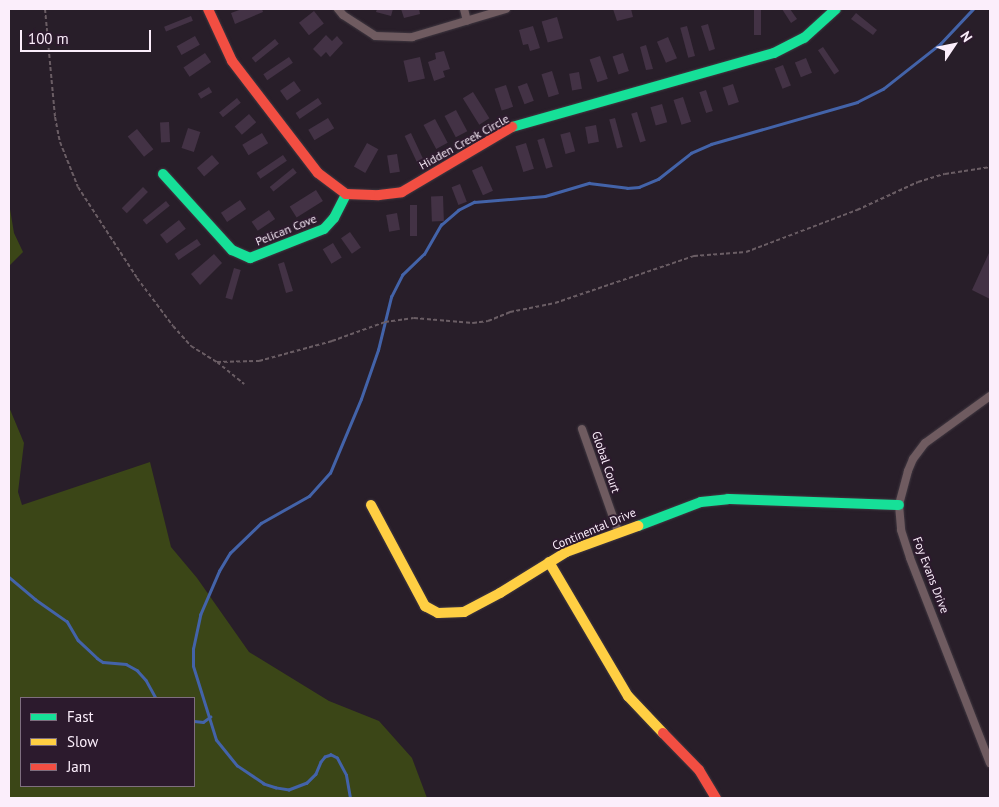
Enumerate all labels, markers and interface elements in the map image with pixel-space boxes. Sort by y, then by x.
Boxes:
scale bar [22,20,154,52]
north arrow [929,20,979,70]
text: N [956,28,976,45]
text: 100 m [28,29,69,48]
street label: Hidden Creek Circle [416,111,512,173]
street label: Pelican Cove [253,211,319,249]
street label: Global Court [589,429,623,495]
street label: Continental Drive [550,505,638,553]
street label: Foy Evans Drive [910,535,952,615]
legend [20,697,195,787]
text: Fast [67,707,94,726]
text: Slow [67,732,98,751]
text: Jam [67,757,91,776]

